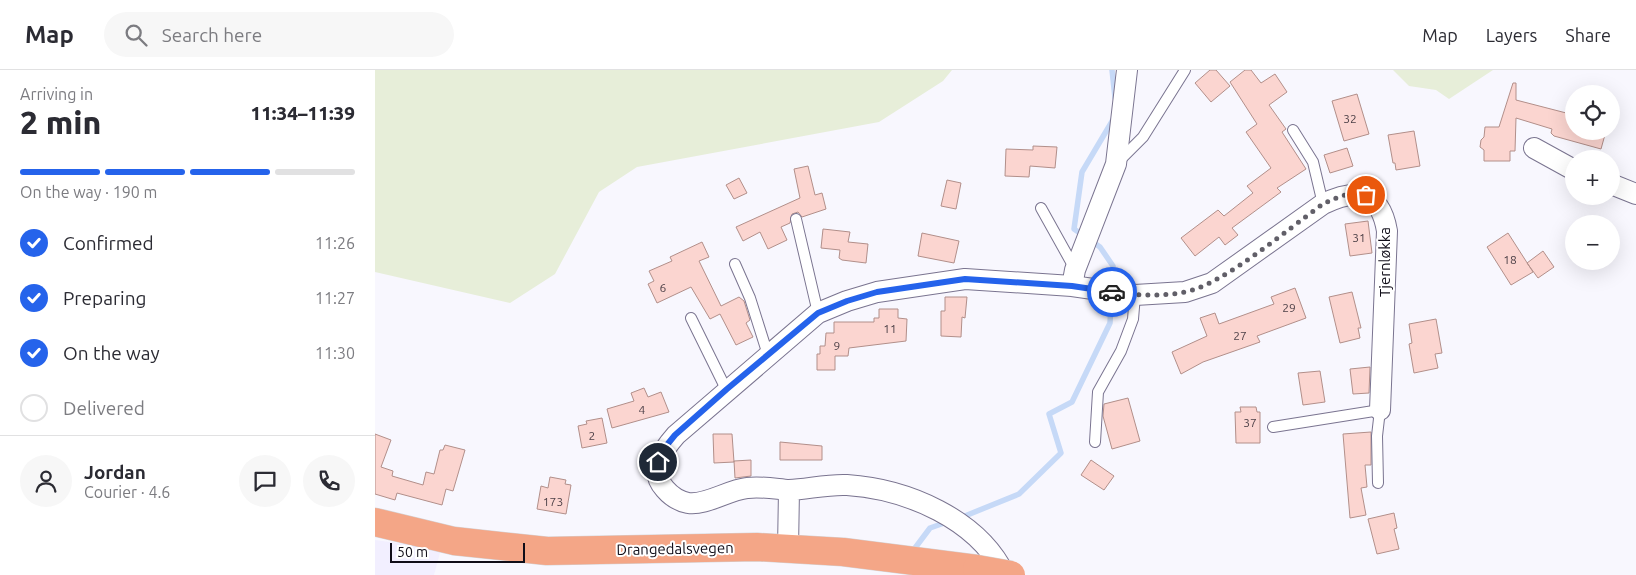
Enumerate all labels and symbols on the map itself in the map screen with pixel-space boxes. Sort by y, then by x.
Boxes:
house number: 32 [1343,112,1357,125]
pin [1345,174,1387,216]
street label: Tjernløkka [1376,227,1393,297]
house number: 31 [1352,231,1366,244]
house number: 18 [1503,253,1517,266]
courier [1087,267,1137,317]
house number: 6 [660,281,667,294]
house number: 29 [1282,301,1296,314]
house number: 11 [883,322,897,335]
house number: 27 [1233,329,1247,342]
house number: 9 [834,339,840,352]
house number: 4 [639,403,646,416]
house number: 37 [1243,416,1257,429]
house number: 2 [589,429,595,442]
pin [637,441,679,483]
house number: 173 [543,495,563,508]
street label: Drangedalsvegen [616,539,734,558]
scale bar [390,540,525,563]

